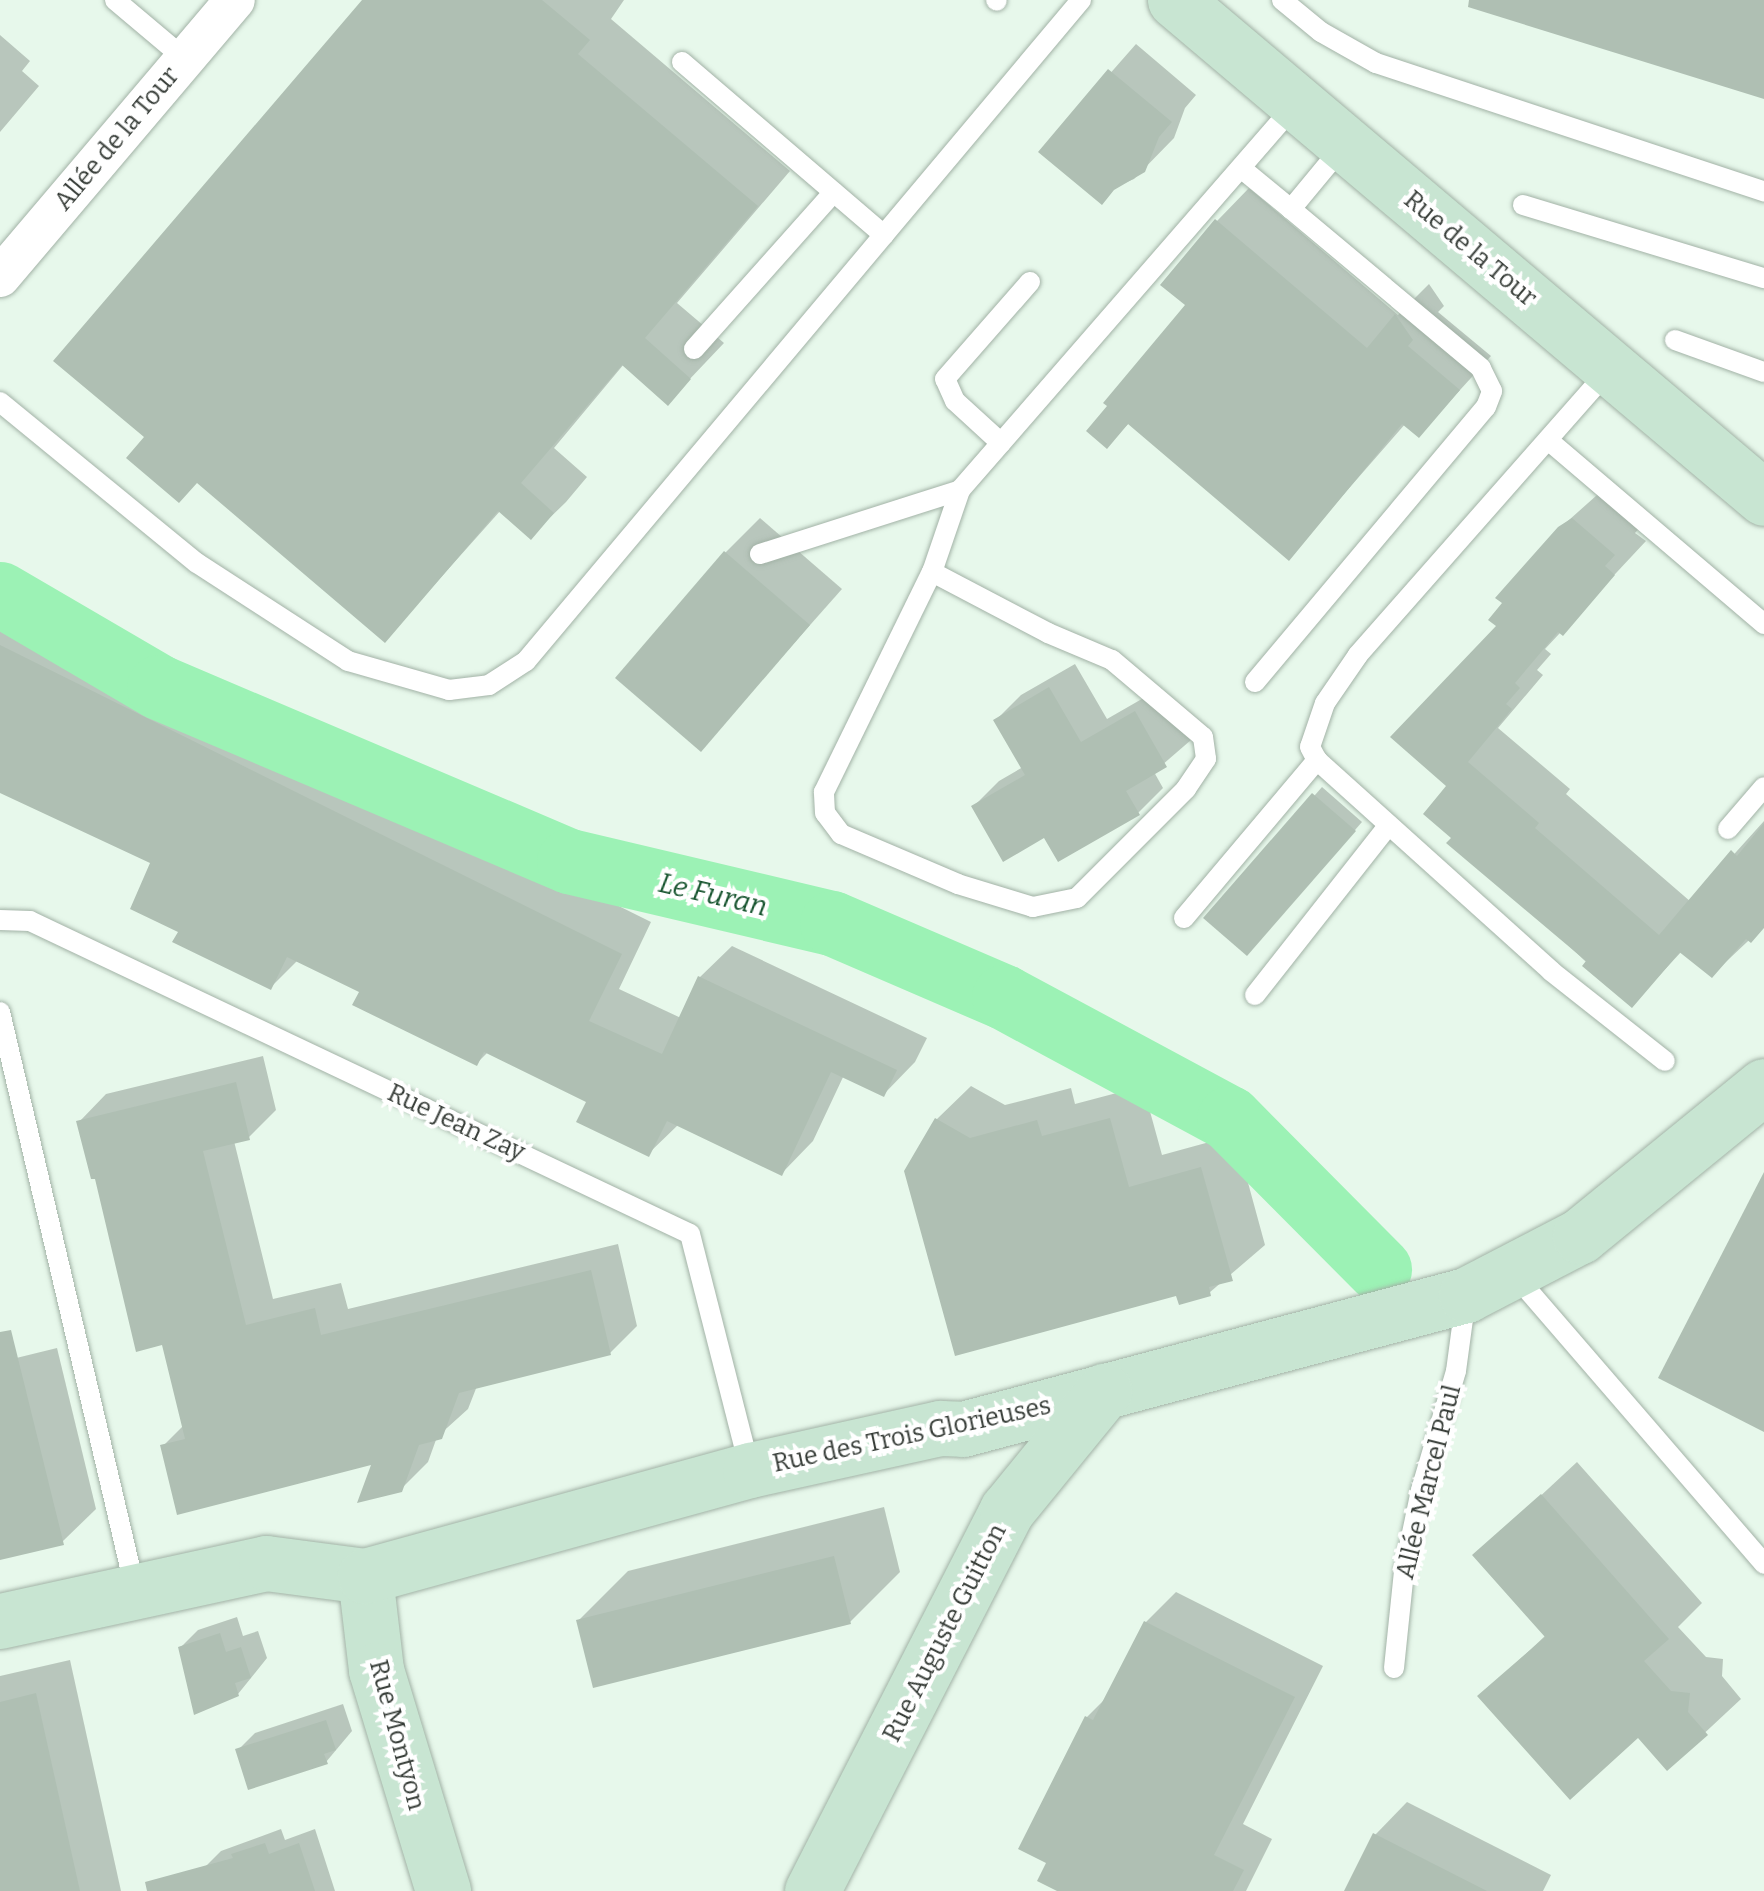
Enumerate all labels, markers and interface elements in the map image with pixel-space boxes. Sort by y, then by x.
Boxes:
street label: Allée de la Tour [48,61,186,217]
street label: Rue de la Tour [1398,185,1542,313]
water label: Le Furan [655,866,771,924]
street label: Rue Jean Zay [383,1078,529,1168]
street label: Allée Marcel Paul [1390,1382,1468,1582]
street label: Rue des Trois Glorieuses [770,1391,1054,1479]
street label: Rue Auguste Guitton [877,1519,1013,1747]
street label: Rue Montyon [363,1657,431,1813]

